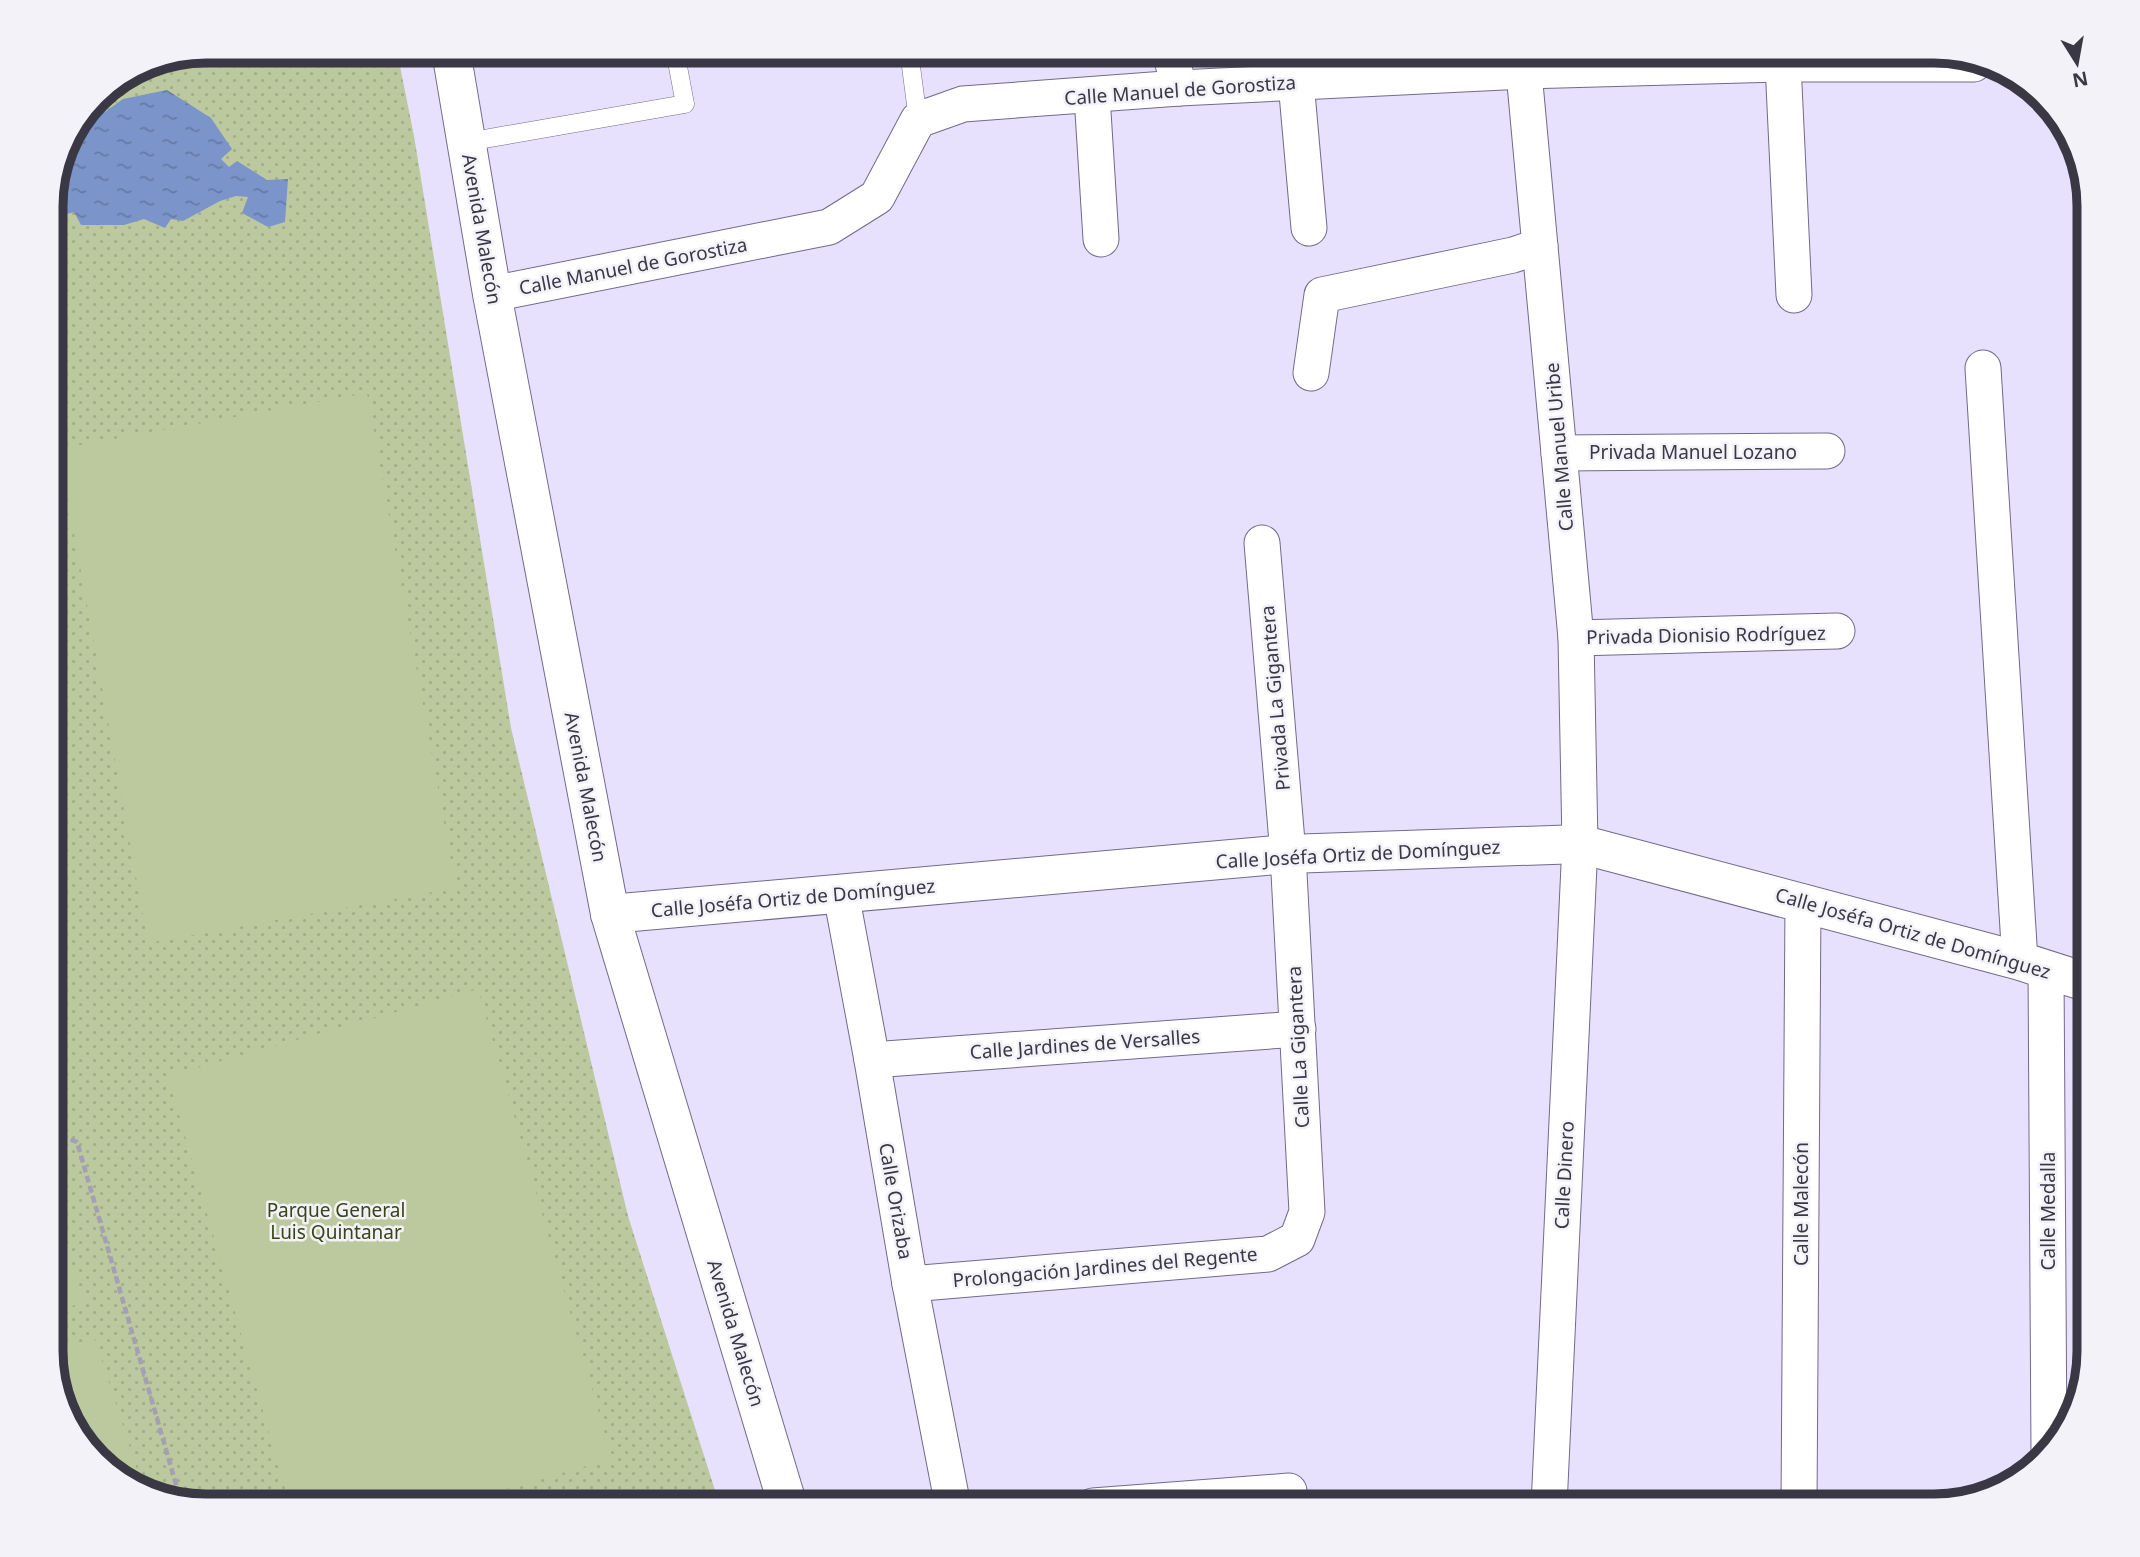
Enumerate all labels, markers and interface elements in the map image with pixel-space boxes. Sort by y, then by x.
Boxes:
north arrow [2042,28,2112,98]
text: N [2070,65,2090,94]
street label: Calle Manuel de Gorostiza [1063,69,1297,111]
street label: Avenida Malecón [456,152,508,306]
street label: Calle Manuel de Gorostiza [517,231,749,301]
street label: Calle Manuel Uribe [1539,362,1579,532]
street label: Privada Manuel Lozano [1589,439,1797,465]
street label: Privada La Gigantera [1254,604,1296,792]
street label: Privada Dionisio Rodríguez [1586,620,1826,650]
street label: Avenida Malecón [559,710,613,864]
street label: Calle Joséfa Ortiz de Domínguez [1215,834,1501,874]
street label: Calle Joséfa Ortiz de Domínguez [650,873,936,923]
street label: Calle Joséfa Ortiz de Domínguez [1772,881,2054,985]
street label: Calle La Gigantera [1281,965,1315,1129]
street label: Calle Jardines de Versalles [969,1023,1201,1065]
street label: Calle Dinero [1548,1120,1580,1230]
street label: Calle Orizaba [873,1141,919,1261]
street label: Calle Malecón [1788,1142,1814,1266]
street label: Calle Medalla [2035,1152,2061,1270]
park label: Parque General Luis Quintanar [267,1197,405,1245]
street label: Prolongación Jardines del Regente [951,1241,1259,1293]
street label: Avenida Malecón [701,1256,771,1410]

